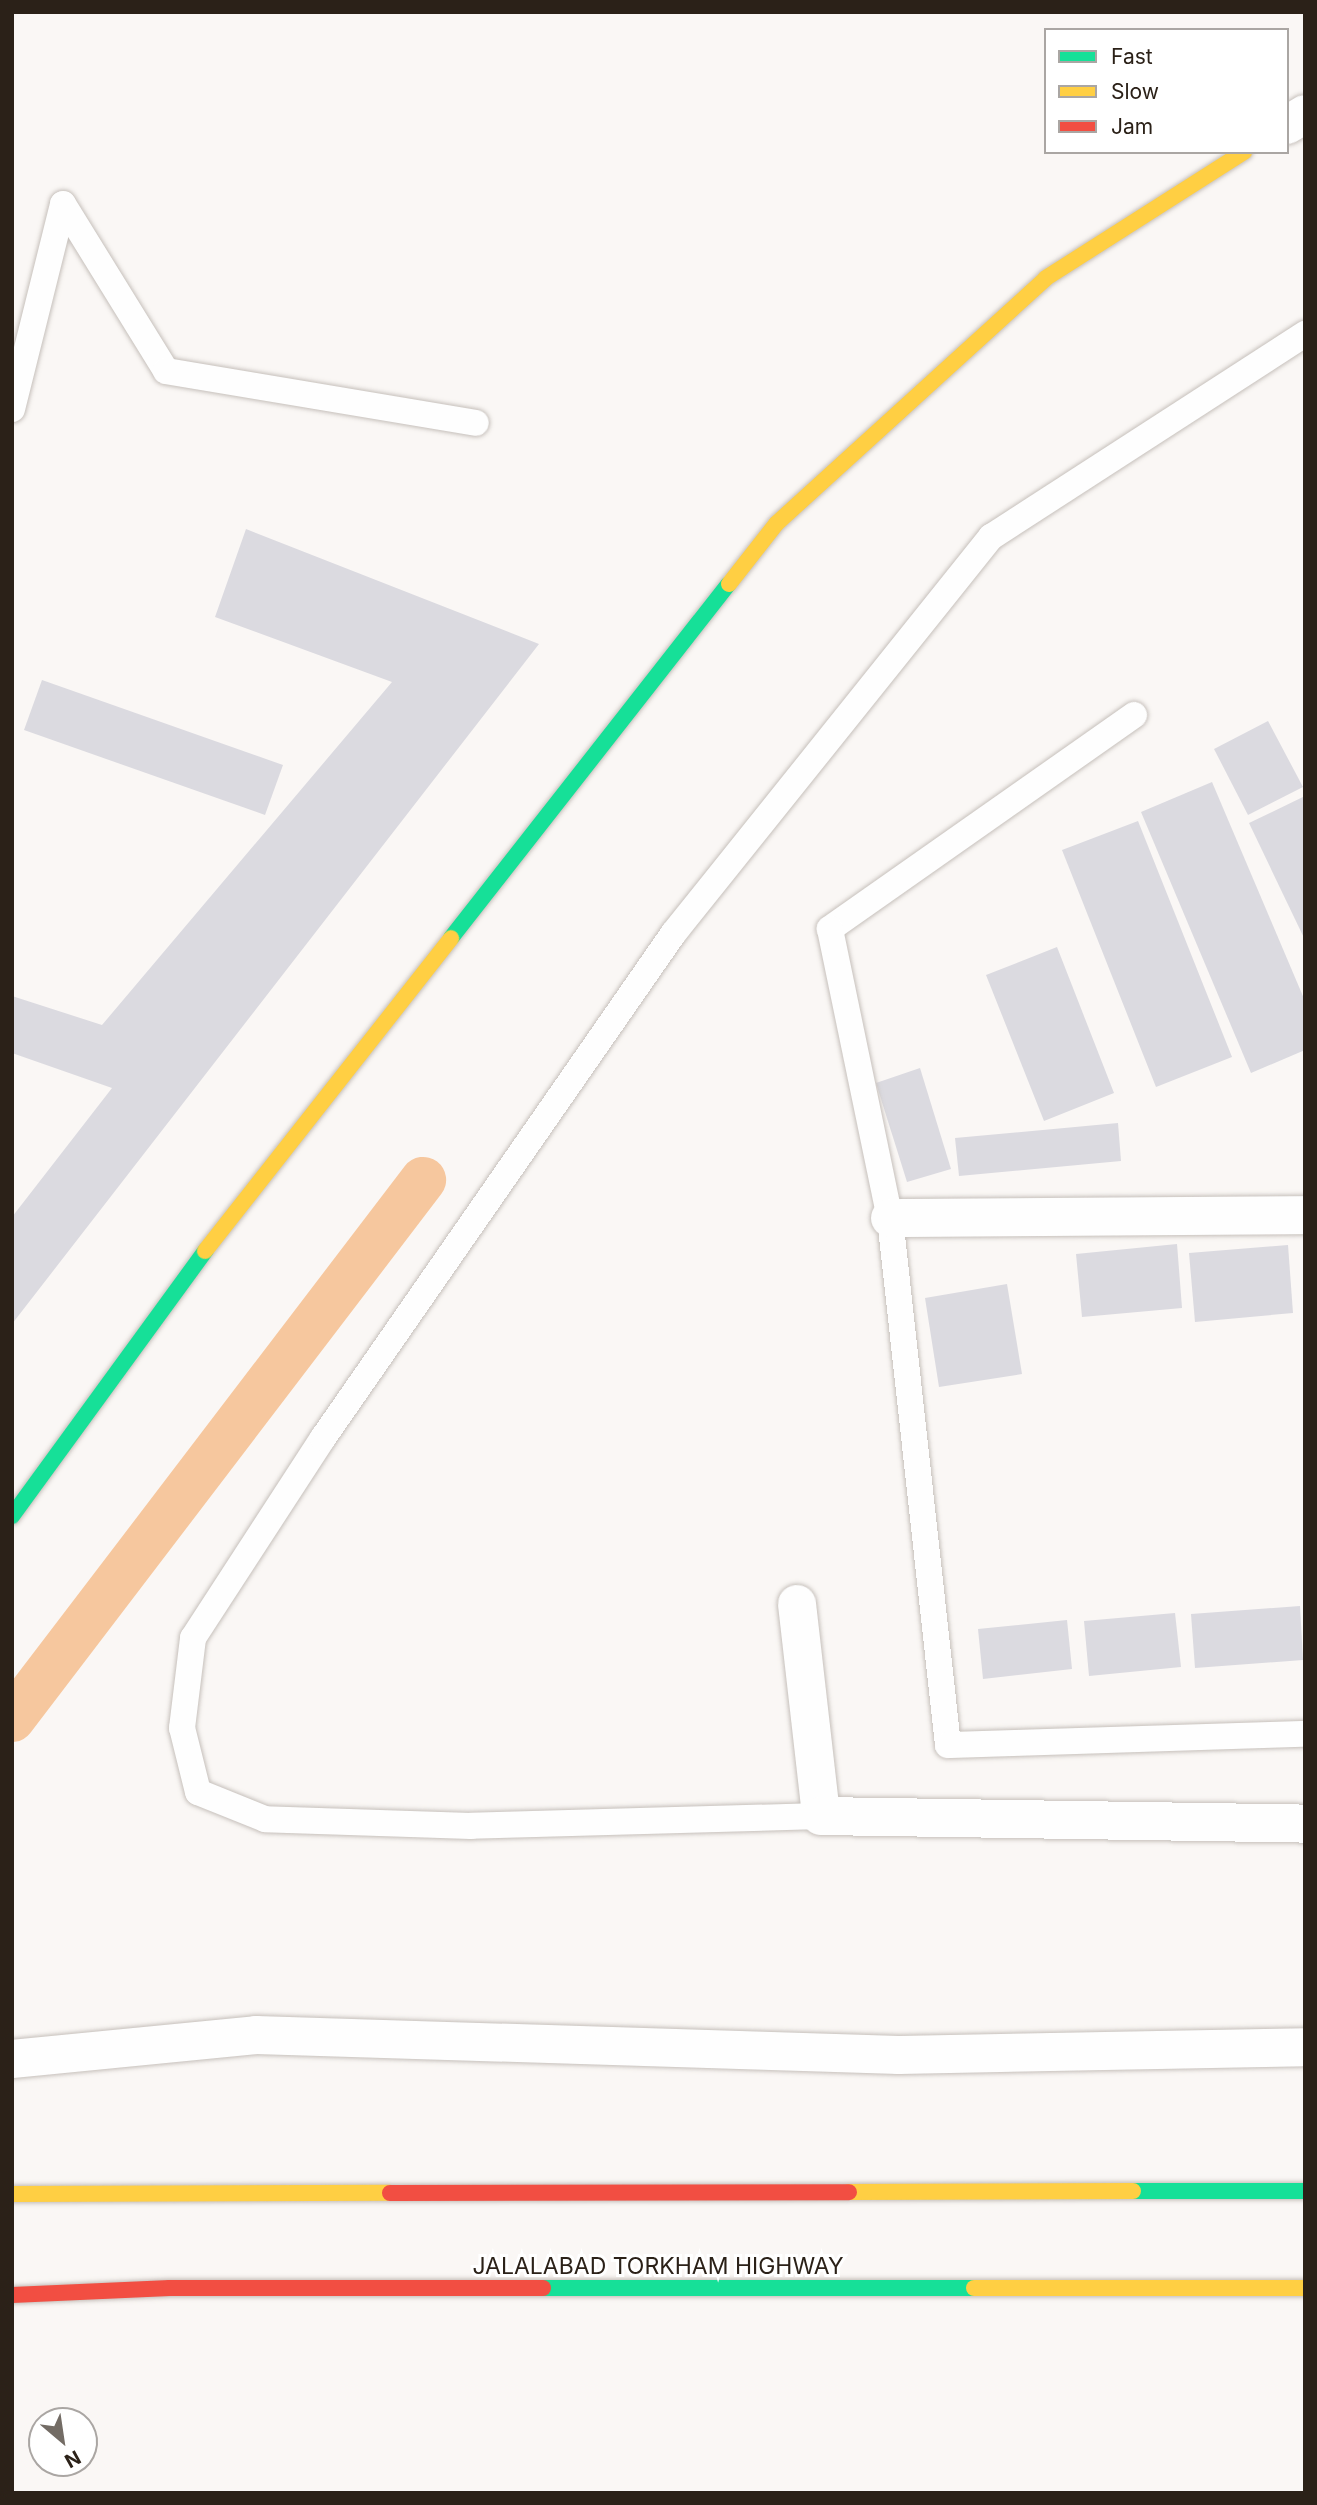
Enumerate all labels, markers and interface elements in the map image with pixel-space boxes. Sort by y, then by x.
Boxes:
legend [1044,28,1289,154]
text: Fast [1111,44,1153,69]
text: Slow [1111,79,1159,104]
text: Jam [1111,114,1153,139]
street label: JALALABAD TORKHAM HIGHWAY [472,2252,844,2280]
north arrow [28,2407,98,2477]
text: N [61,2445,84,2473]

